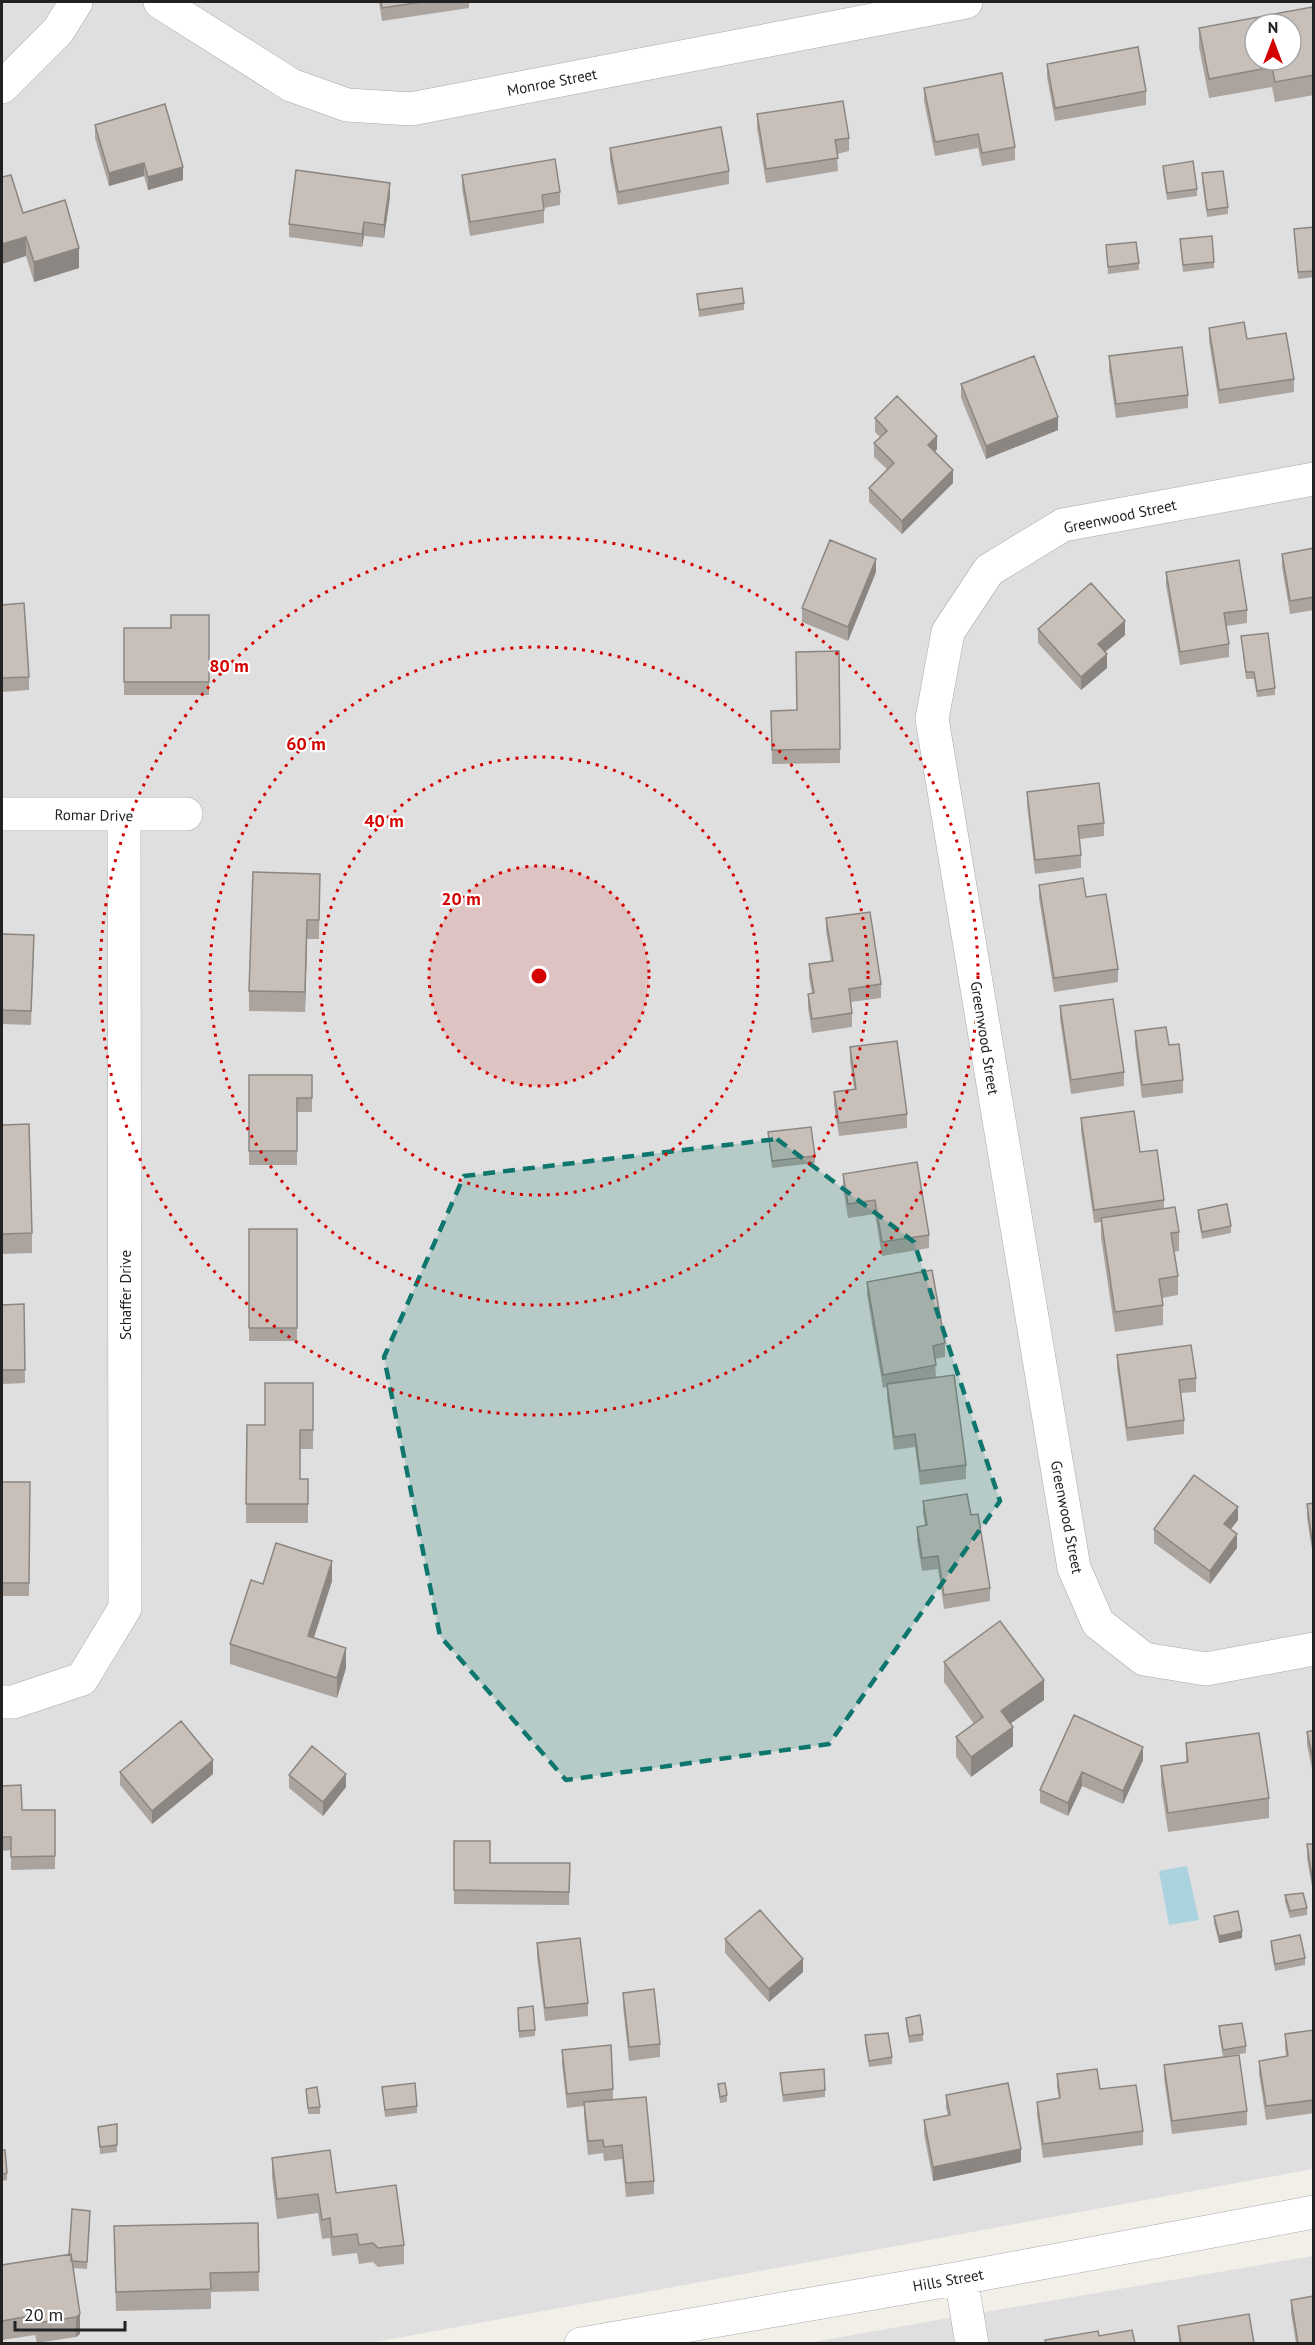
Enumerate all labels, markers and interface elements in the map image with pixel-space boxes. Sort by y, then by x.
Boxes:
north arrow [1243,12,1303,72]
text: N [1268,17,1278,37]
street label: Monroe Street [505,64,599,100]
street label: Greenwood Street [1062,495,1178,537]
text: 80 m [209,654,249,677]
text: 60 m [286,732,326,755]
street label: Romar Drive [55,805,133,825]
text: 40 m [364,809,404,832]
text: 20 m [441,887,481,910]
centre of rings [529,966,549,986]
street label: Greenwood Street [967,980,1003,1096]
street label: Schaffer Drive [116,1250,135,1340]
street label: Greenwood Street [1047,1459,1087,1575]
street label: Hills Street [911,2264,985,2296]
scale bar [15,2294,124,2332]
text: 20 m [24,2303,63,2326]

